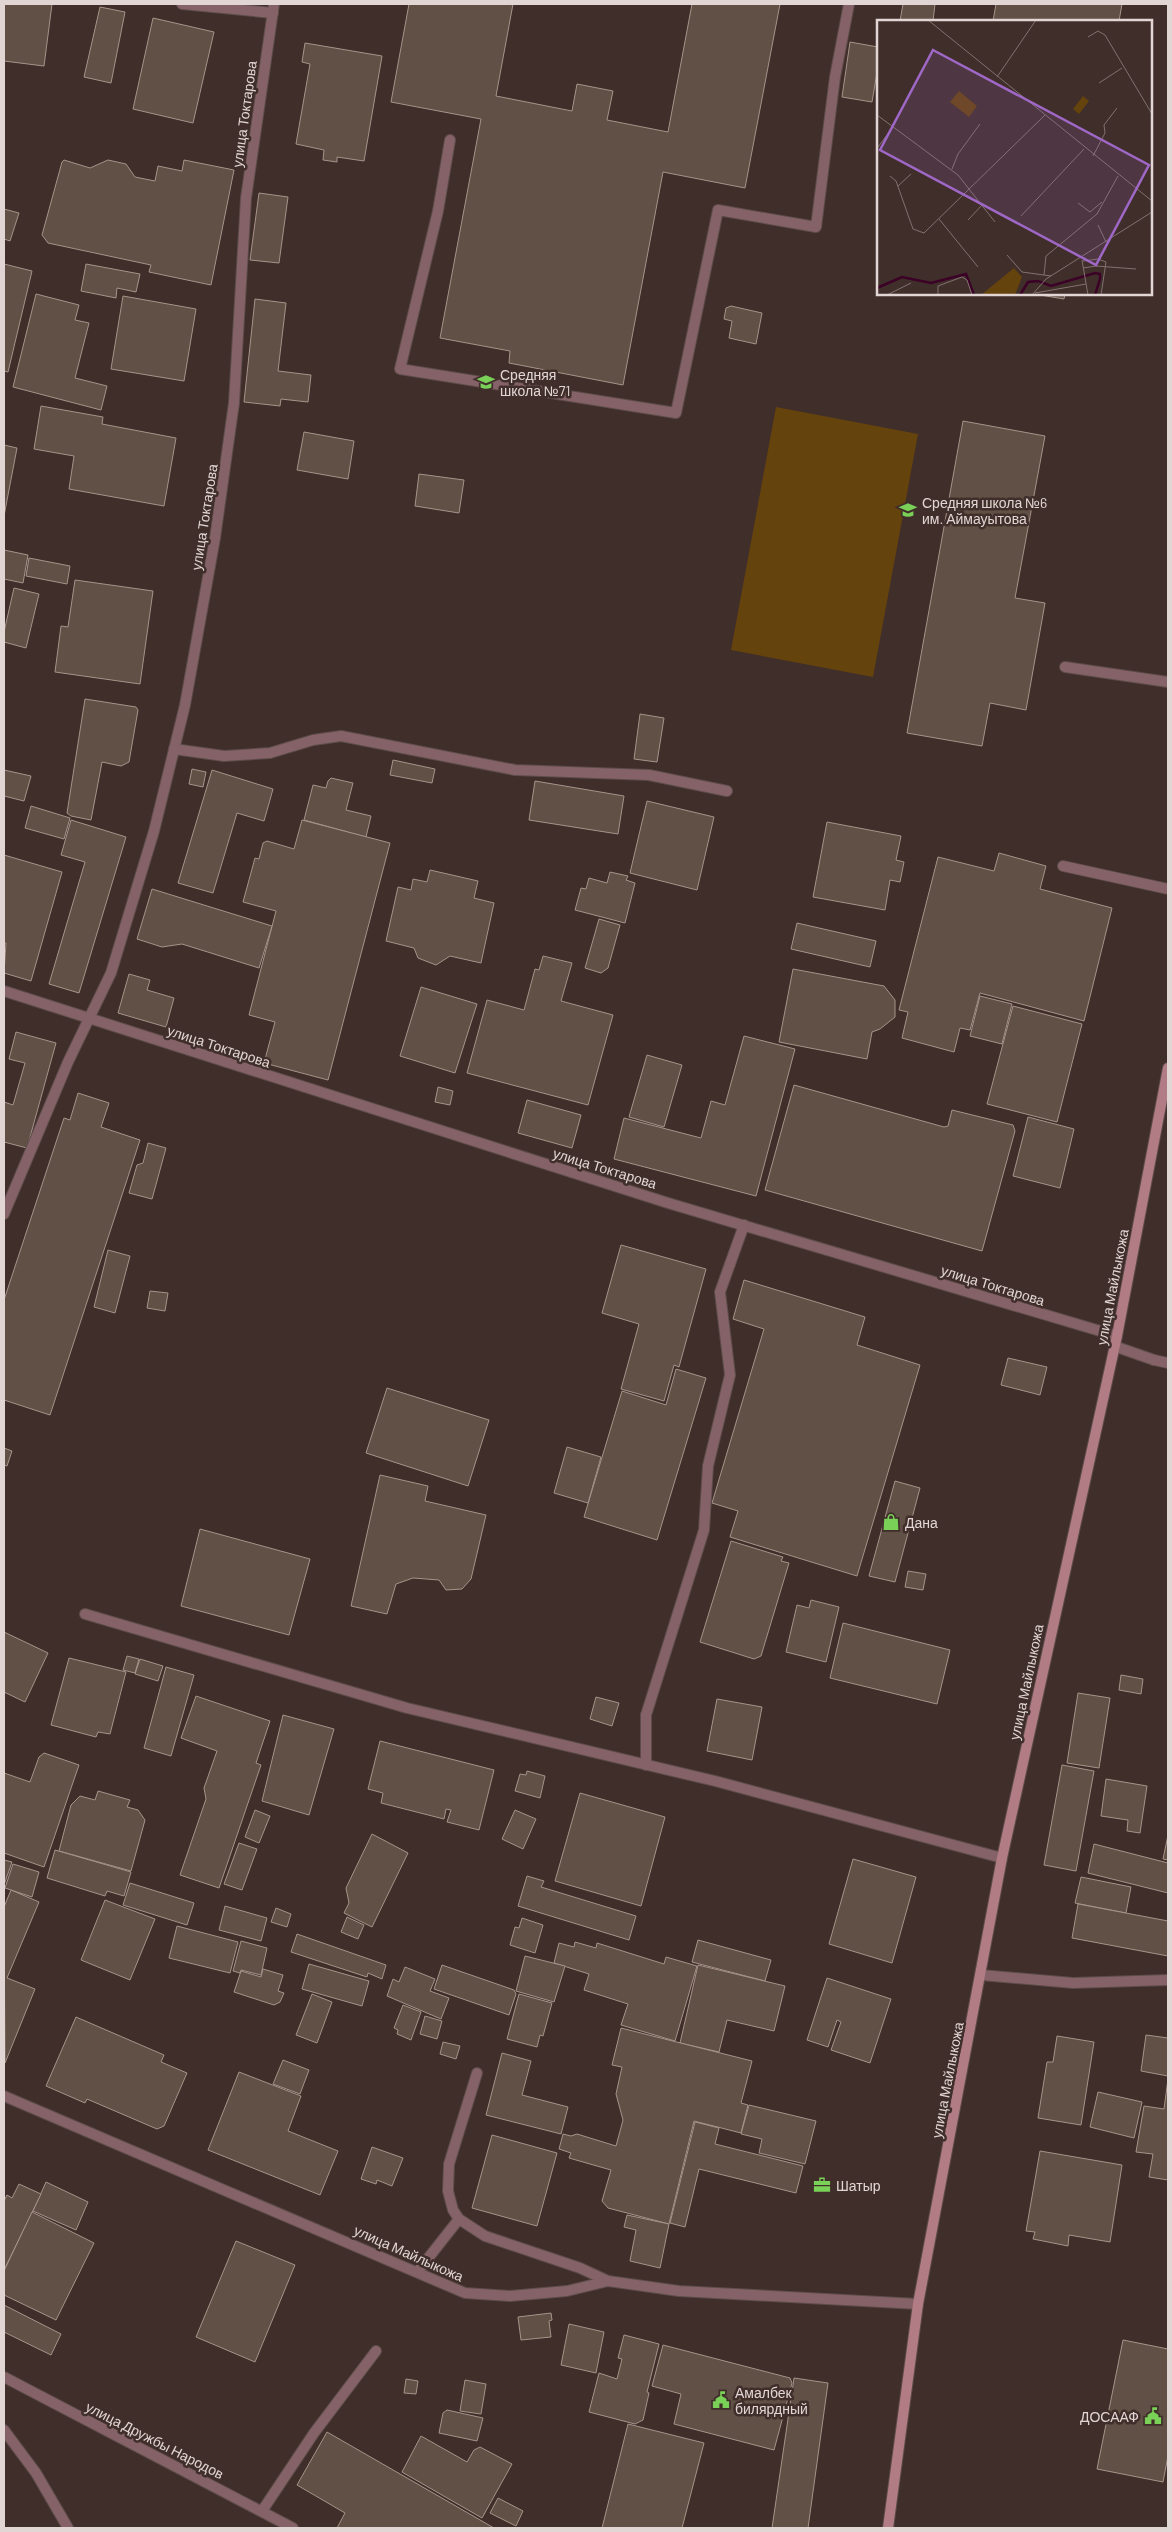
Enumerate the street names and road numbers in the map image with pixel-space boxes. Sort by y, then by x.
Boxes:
street label: улица Токтарова [228,59,260,168]
street label: улица Токтарова [187,462,221,571]
street label: улица Токтарова [165,1021,273,1071]
street label: улица Токтарова [551,1144,659,1192]
street label: улица Майлыкожа [1092,1227,1132,1347]
street label: улица Токтарова [939,1261,1047,1309]
street label: улица Майлыкожа [1005,1622,1047,1741]
street label: улица Майлыкожа [927,2020,967,2140]
street label: улица Майлыкожа [352,2221,467,2285]
street label: улица Дружбы Народов [83,2398,227,2482]

